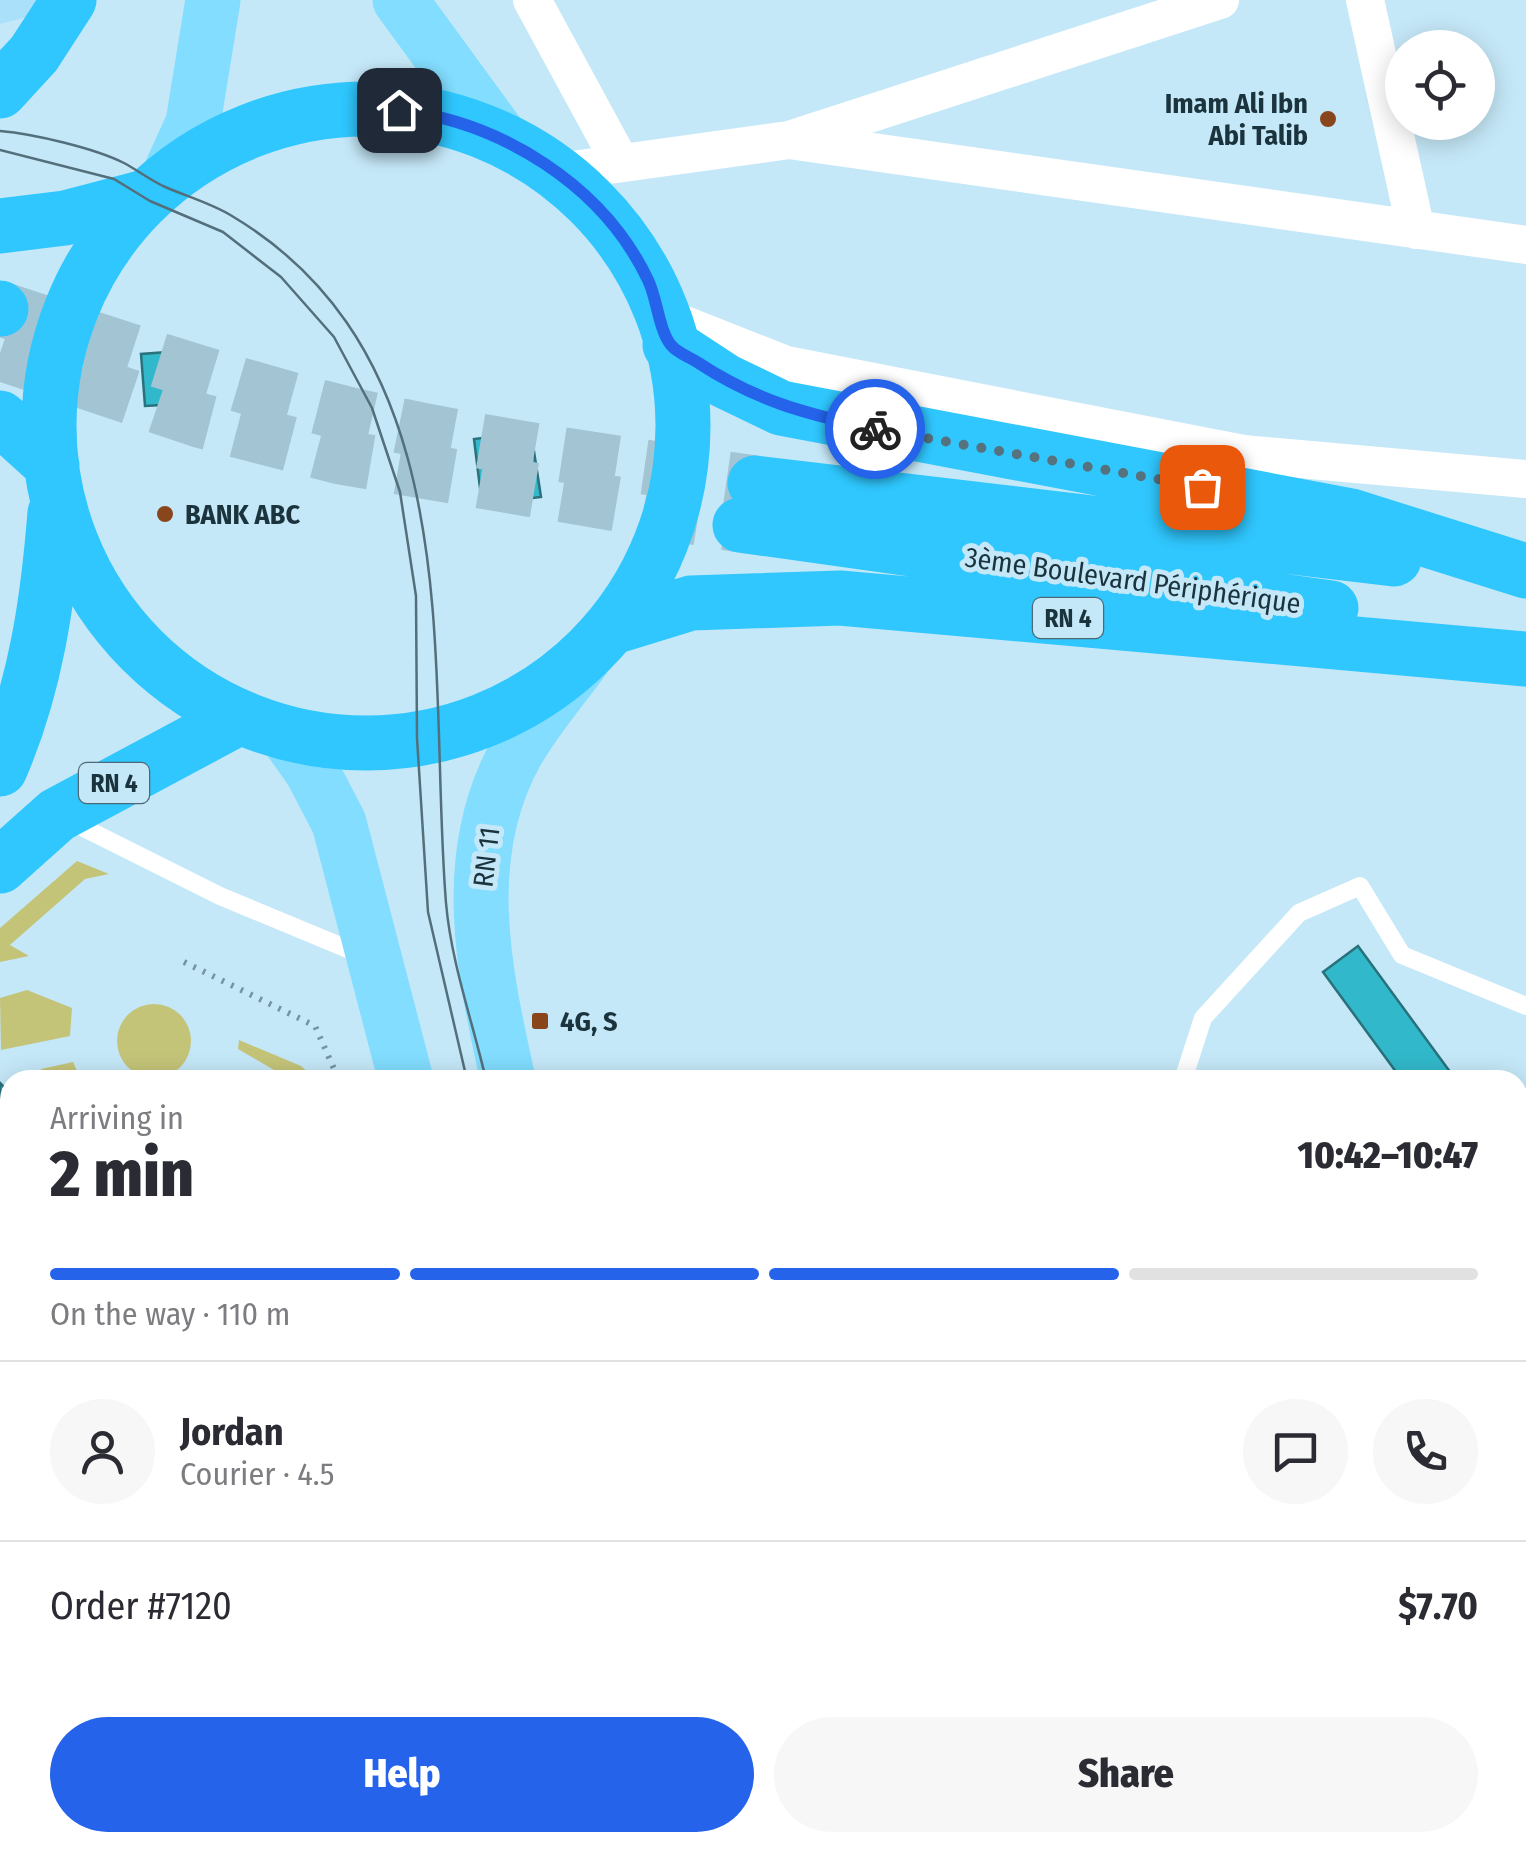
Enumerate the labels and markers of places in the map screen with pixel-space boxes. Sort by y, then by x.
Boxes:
pin [357,68,442,153]
place label: Imam Ali Ibn Abi Talib [1165,87,1308,152]
marker: Imam Ali Ibn Abi Talib [1317,108,1339,130]
pin [1160,445,1245,530]
place label: BANK ABC [185,498,300,531]
marker: BANK ABC [154,503,176,525]
place label: 4G, S [560,1005,618,1038]
marker: 4G, S [529,1010,551,1032]

